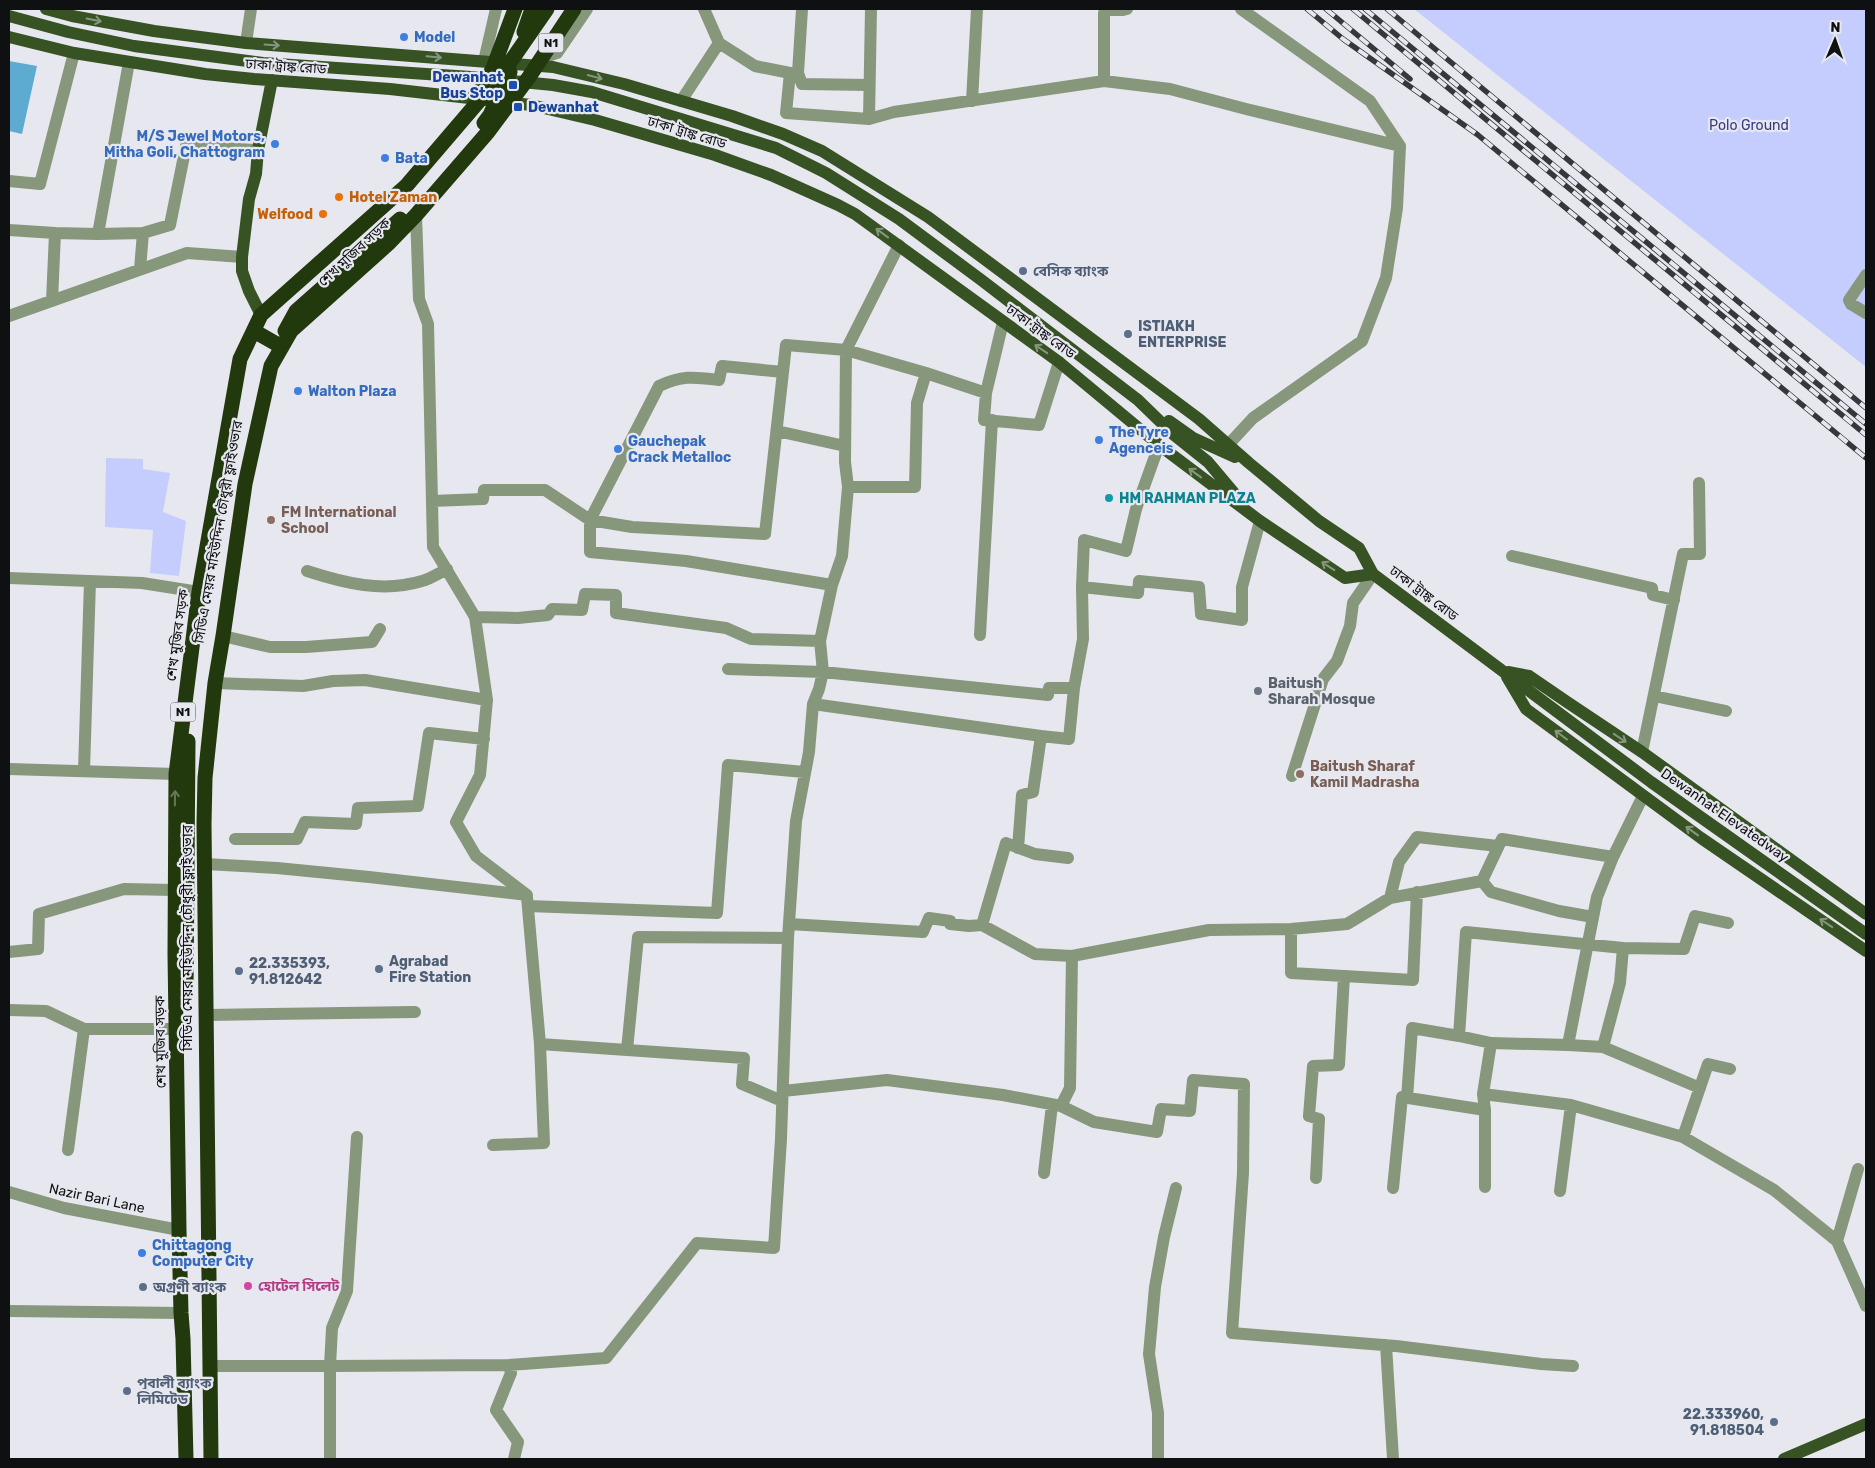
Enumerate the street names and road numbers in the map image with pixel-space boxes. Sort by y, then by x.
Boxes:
road number: N1 [538,34,564,52]
street label: ঢাকা ট্রাঙ্ক রোড [244,55,328,78]
street label: ঢাকা ট্রাঙ্ক রোড [644,112,729,153]
street label: শেখ মুজিব সড়ক [315,214,395,290]
street label: ঢাকা ট্রাঙ্ক রোড [1002,300,1079,363]
street label: সিডিএ মেয়র মহিউদ্দিন চৌধুরী ফ্লাইওভার [190,419,247,646]
street label: ঢাকা ট্রাঙ্ক রোড [1385,561,1462,625]
street label: শেখ মুজিব সড়ক [163,587,192,682]
road number: N1 [170,702,196,722]
street label: Dewanhat Elevatedway [1658,765,1792,866]
street label: সিডিএ মেয়র মহিউদ্দিন চৌধুরী ফ্লাইওভার [179,824,196,1052]
street label: শেখ মুজিব সড়ক [151,995,170,1089]
street label: Nazir Bari Lane [47,1180,147,1217]

